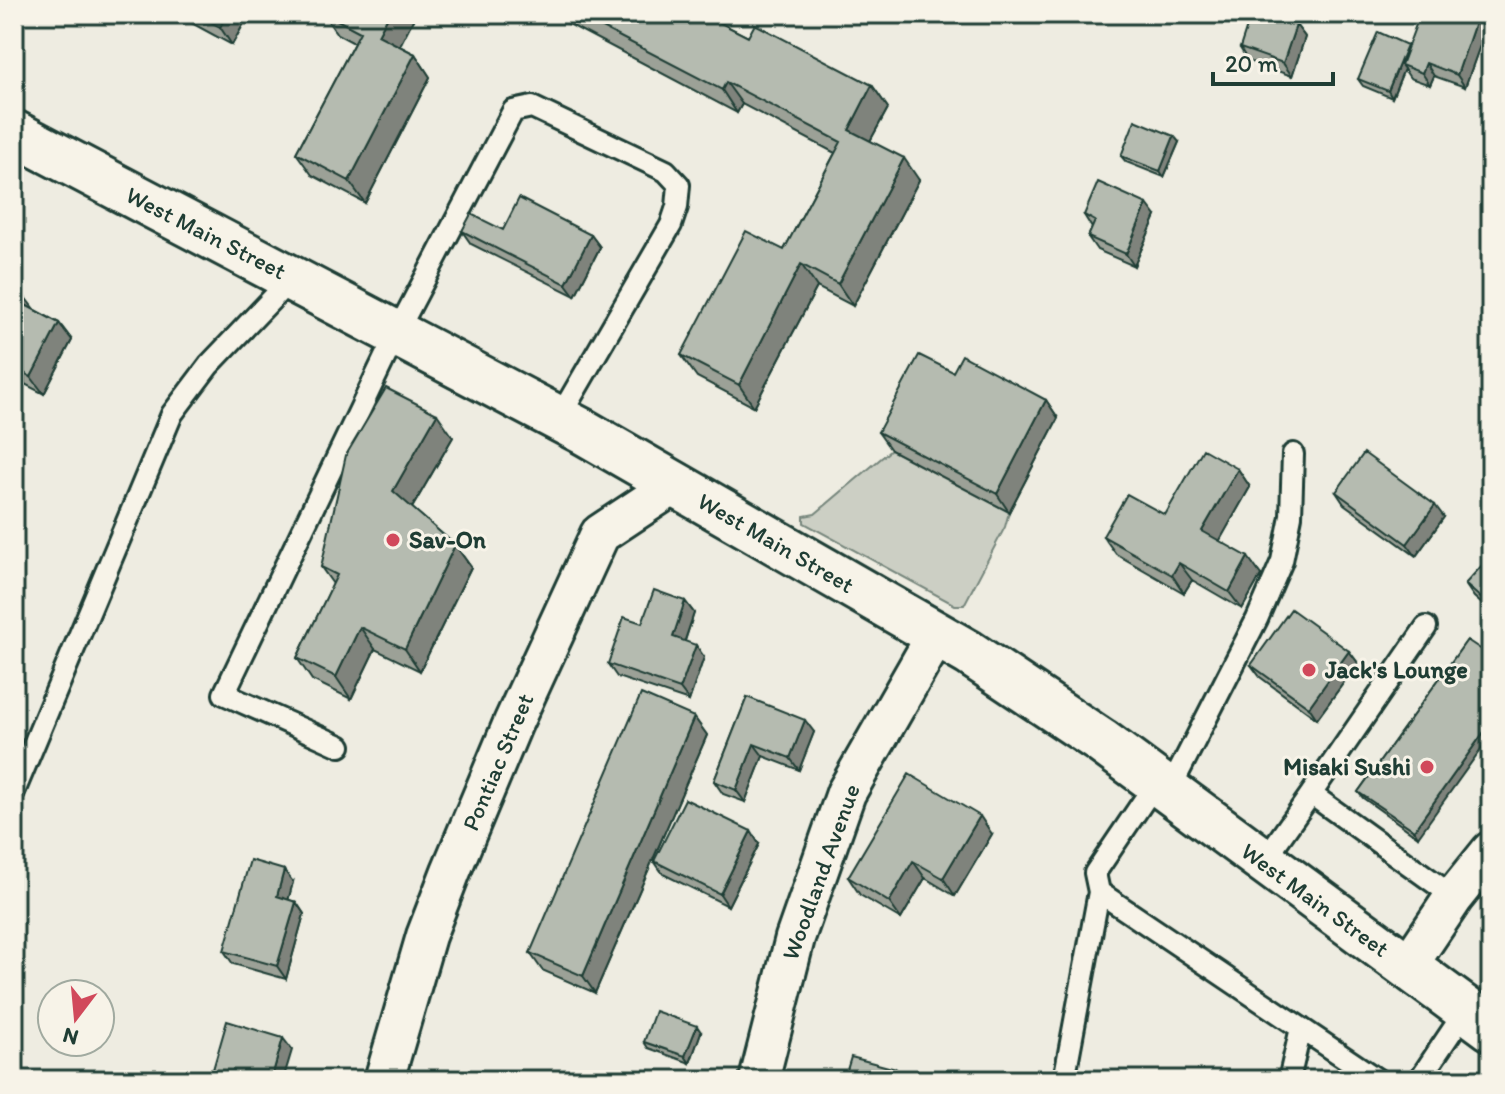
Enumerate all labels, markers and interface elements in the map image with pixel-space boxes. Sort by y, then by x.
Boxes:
scale bar [1213,36,1333,86]
text: 20 m [1225,49,1278,78]
street label: West Main Street [121,180,291,285]
street label: West Main Street [693,486,860,599]
place label: Sav-On [409,525,486,554]
marker: Sav-On [384,531,402,549]
place label: Jack's Lounge [1324,655,1468,685]
marker: Jack's Lounge [1300,661,1318,679]
street label: Pontiac Street [456,689,540,835]
place label: Misaki Sushi [1283,752,1411,781]
marker: Misaki Sushi [1418,758,1436,776]
street label: Woodland Avenue [775,780,866,964]
street label: West Main Street [1236,836,1395,963]
north arrow [36,978,116,1058]
text: N [60,1022,81,1052]

